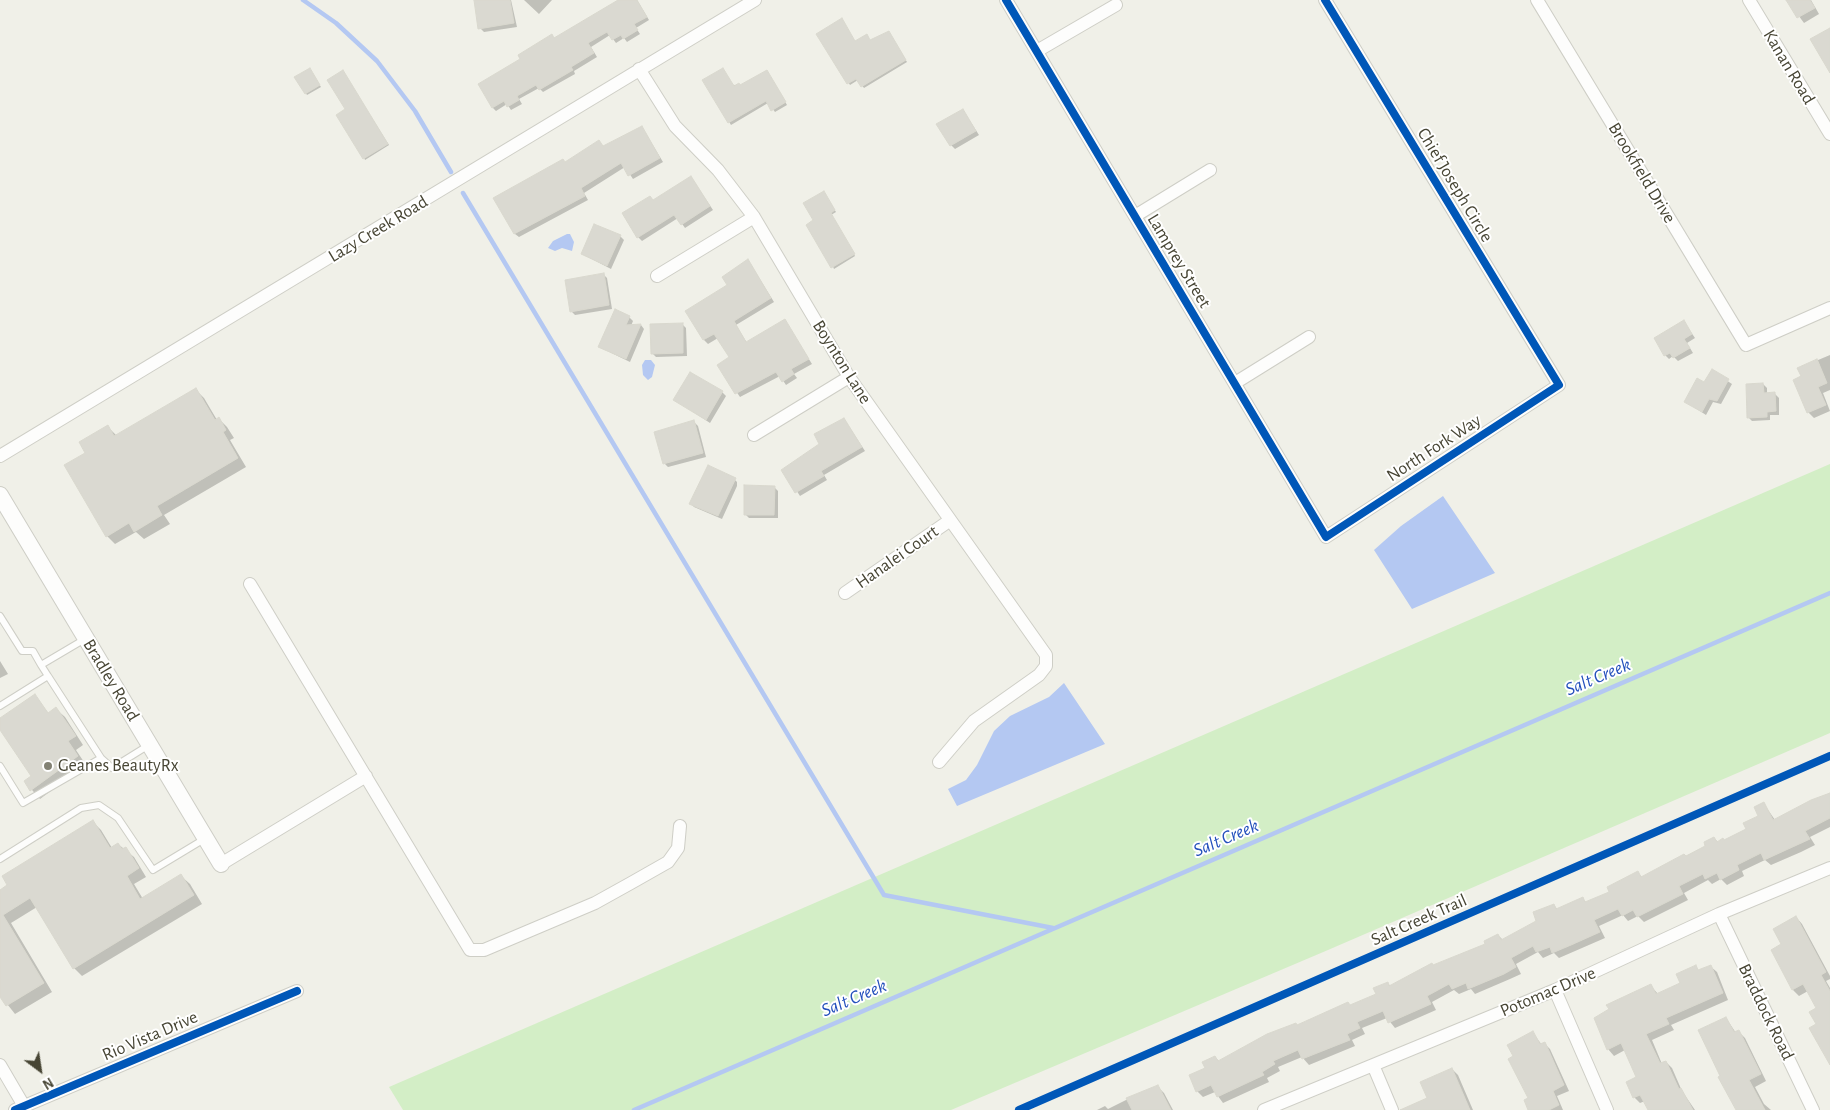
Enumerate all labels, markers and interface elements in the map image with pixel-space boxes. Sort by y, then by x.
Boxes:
street label: Kanan Road [1758,26,1820,108]
street label: Brookfield Drive [1603,119,1681,227]
street label: Chief Joseph Circle [1412,124,1498,246]
street label: Lazy Creek Road [324,191,432,267]
street label: Lamprey Street [1142,210,1216,312]
street label: Boynton Lane [808,316,876,408]
street label: North Fork Way [1383,409,1485,487]
street label: Hanalei Court [851,521,943,593]
street label: Bradley Road [78,635,144,725]
water label: Salt Creek [1562,653,1634,701]
place label: Geanes BeautyRx [58,755,179,777]
marker: Geanes BeautyRx [42,760,54,772]
water label: Salt Creek [1190,814,1262,862]
street label: Salt Creek Trail [1368,889,1470,951]
street label: Braddock Road [1733,960,1799,1064]
street label: Potomac Drive [1497,962,1599,1022]
water label: Salt Creek [818,974,890,1022]
street label: Rio Vista Drive [99,1006,201,1066]
north arrow [15,1045,65,1095]
text: N [40,1074,56,1091]

